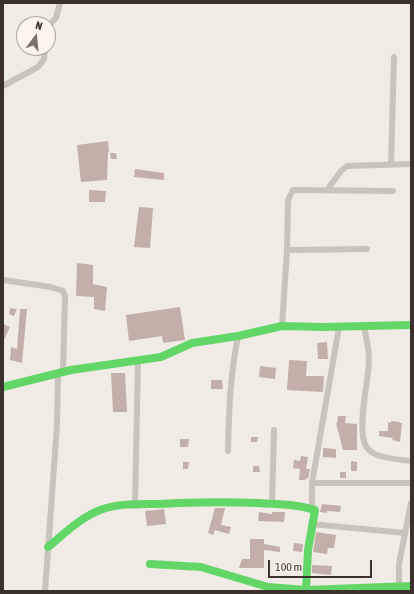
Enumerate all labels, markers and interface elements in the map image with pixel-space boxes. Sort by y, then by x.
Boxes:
north arrow [16,16,56,56]
text: N [34,19,44,32]
scale bar [270,552,374,578]
text: 100 m [275,560,302,574]

